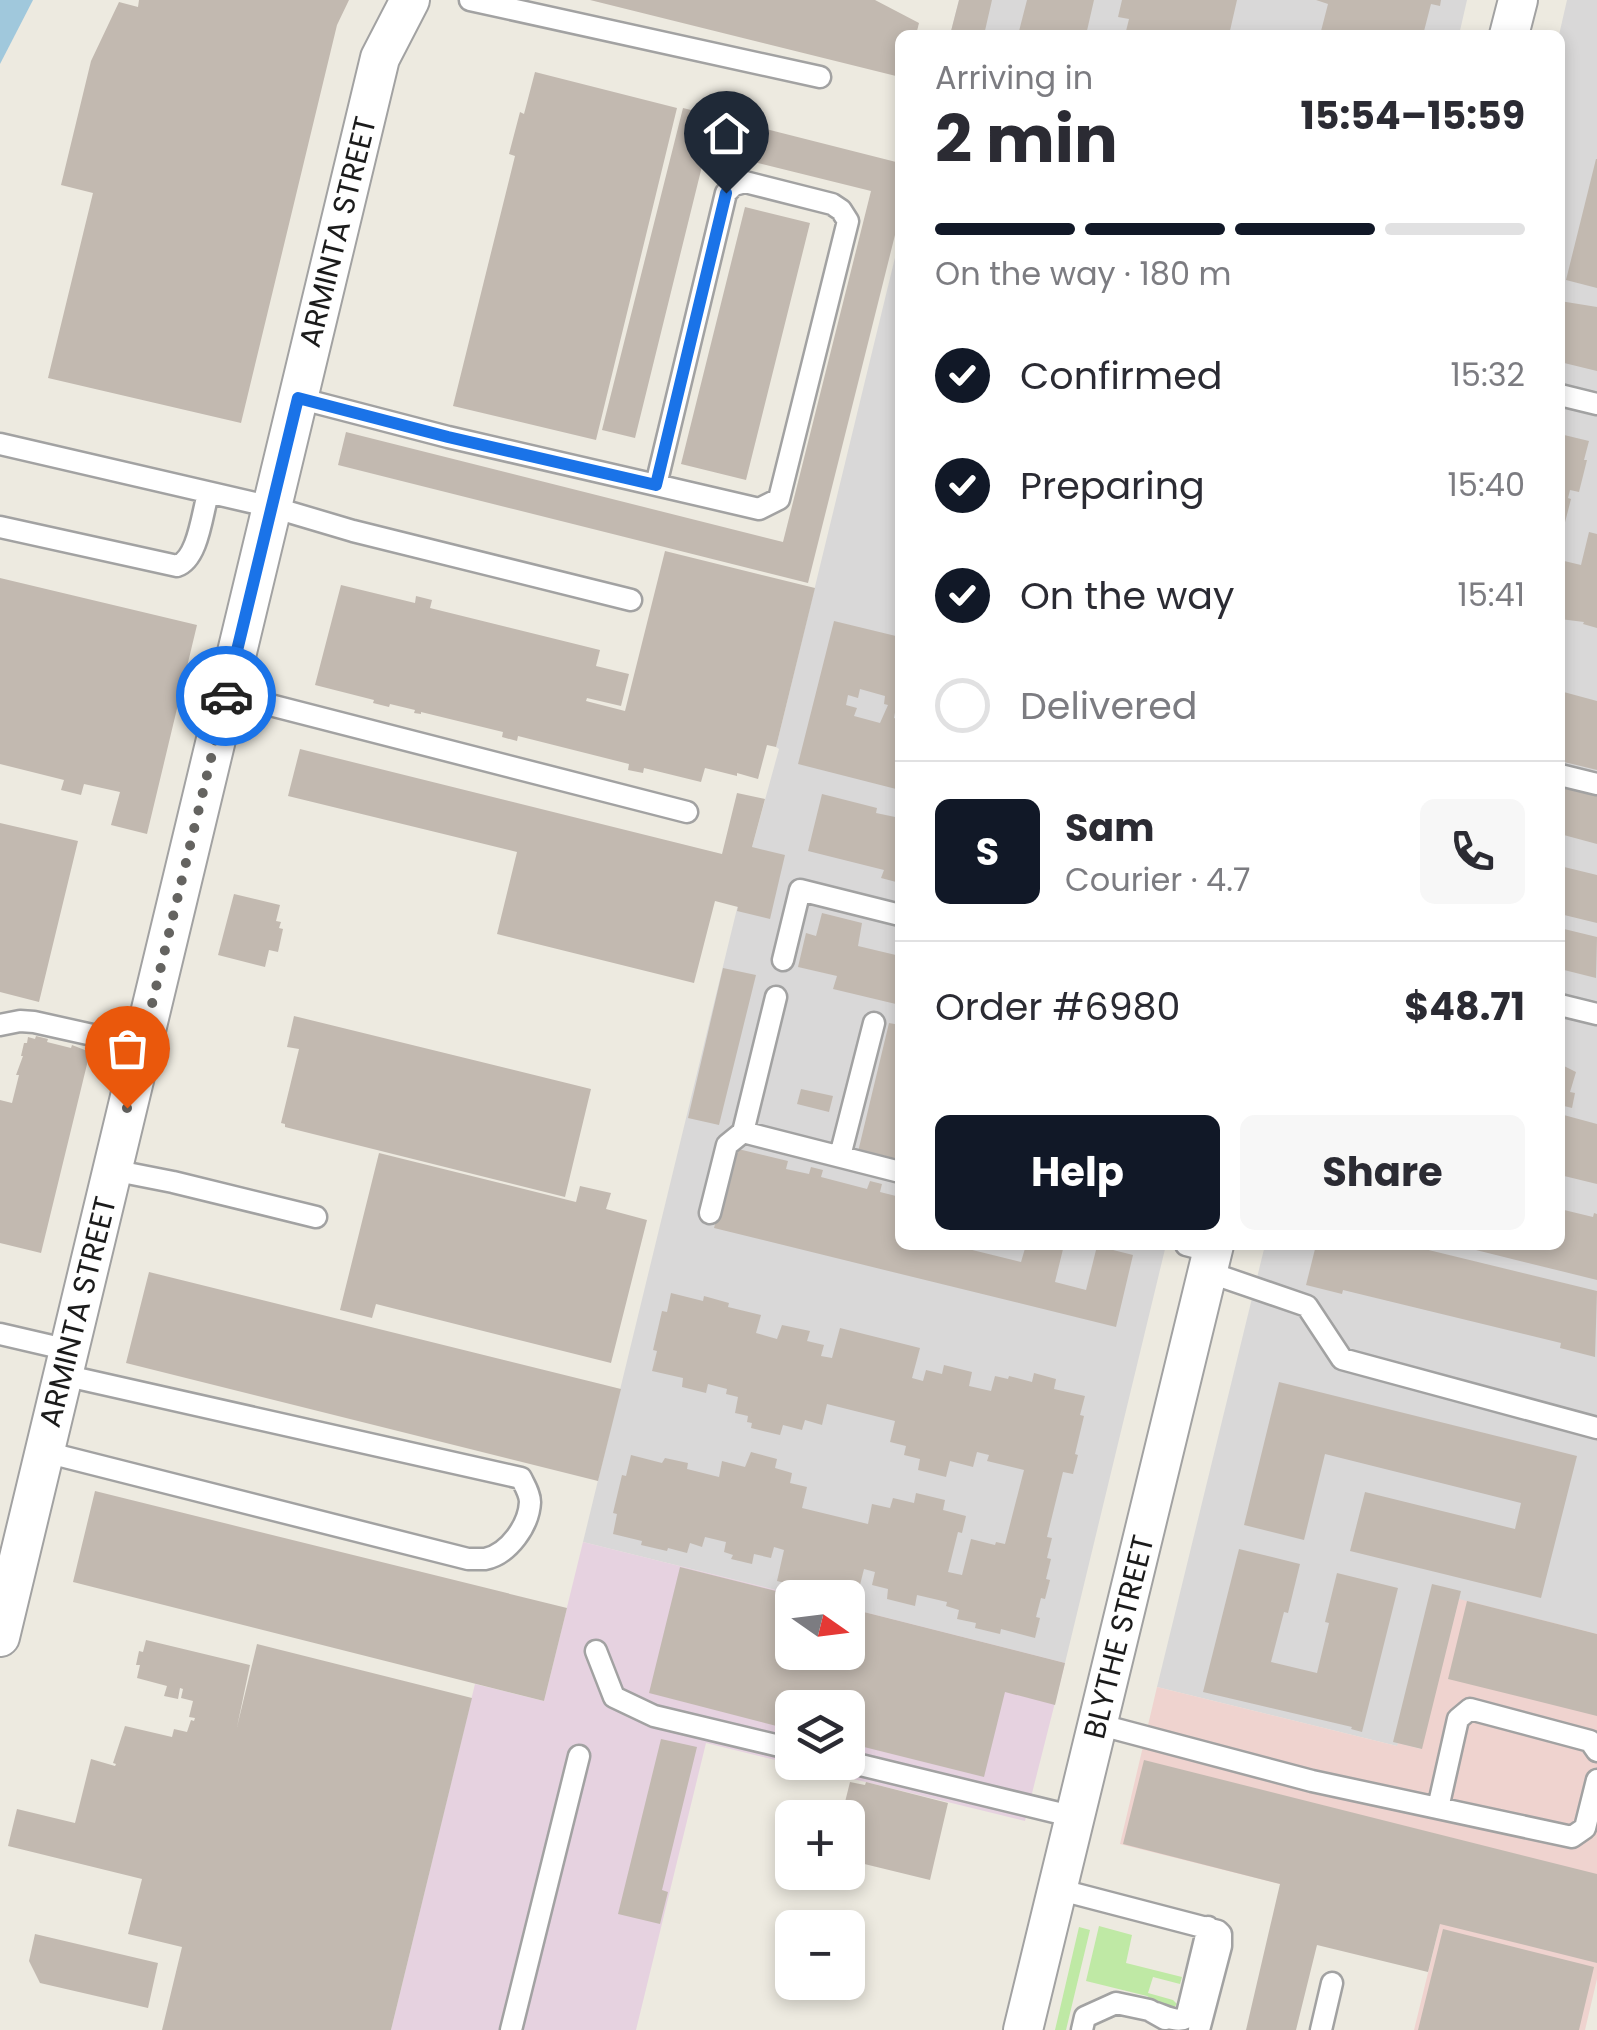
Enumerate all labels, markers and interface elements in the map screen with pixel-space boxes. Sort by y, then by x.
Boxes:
text: Arriving in [935,55,1093,100]
text: 15:54–15:59 [1301,89,1525,142]
pin [684,91,769,194]
text: 2 min [935,94,1118,185]
icon: home [699,106,754,161]
street label: ARMINTA STREET [288,112,387,352]
text: On the way · 180 m [935,251,1231,296]
icon: check [935,348,990,403]
text: Confirmed [1020,349,1222,402]
text: 15:32 [1451,352,1525,397]
icon: check [935,458,990,513]
text: Preparing [1020,459,1205,512]
text: 15:40 [1448,462,1525,507]
icon: check [935,568,990,623]
text: On the way [1020,569,1234,622]
text: 15:41 [1457,572,1525,617]
courier [176,646,276,746]
icon: car [199,669,254,724]
text: Delivered [1020,679,1197,732]
button: phone [1420,799,1525,904]
text: Sam [1065,801,1154,854]
text: S [976,825,999,878]
text: Courier · 4.7 [1065,857,1250,902]
text: Order #6980 [935,980,1180,1033]
text: $48.71 [1404,980,1525,1033]
pin [85,1006,170,1109]
icon: bag [100,1021,155,1076]
button: Help [935,1115,1220,1230]
button: Share [1240,1115,1525,1230]
street label: ARMINTA STREET [28,1192,127,1432]
street label: BLYTHE STREET [1072,1531,1165,1743]
north arrow [775,1580,865,1670]
map controls [775,1580,865,2000]
button: layers [775,1690,865,1780]
button: + [775,1800,865,1890]
button: − [775,1910,865,2000]

